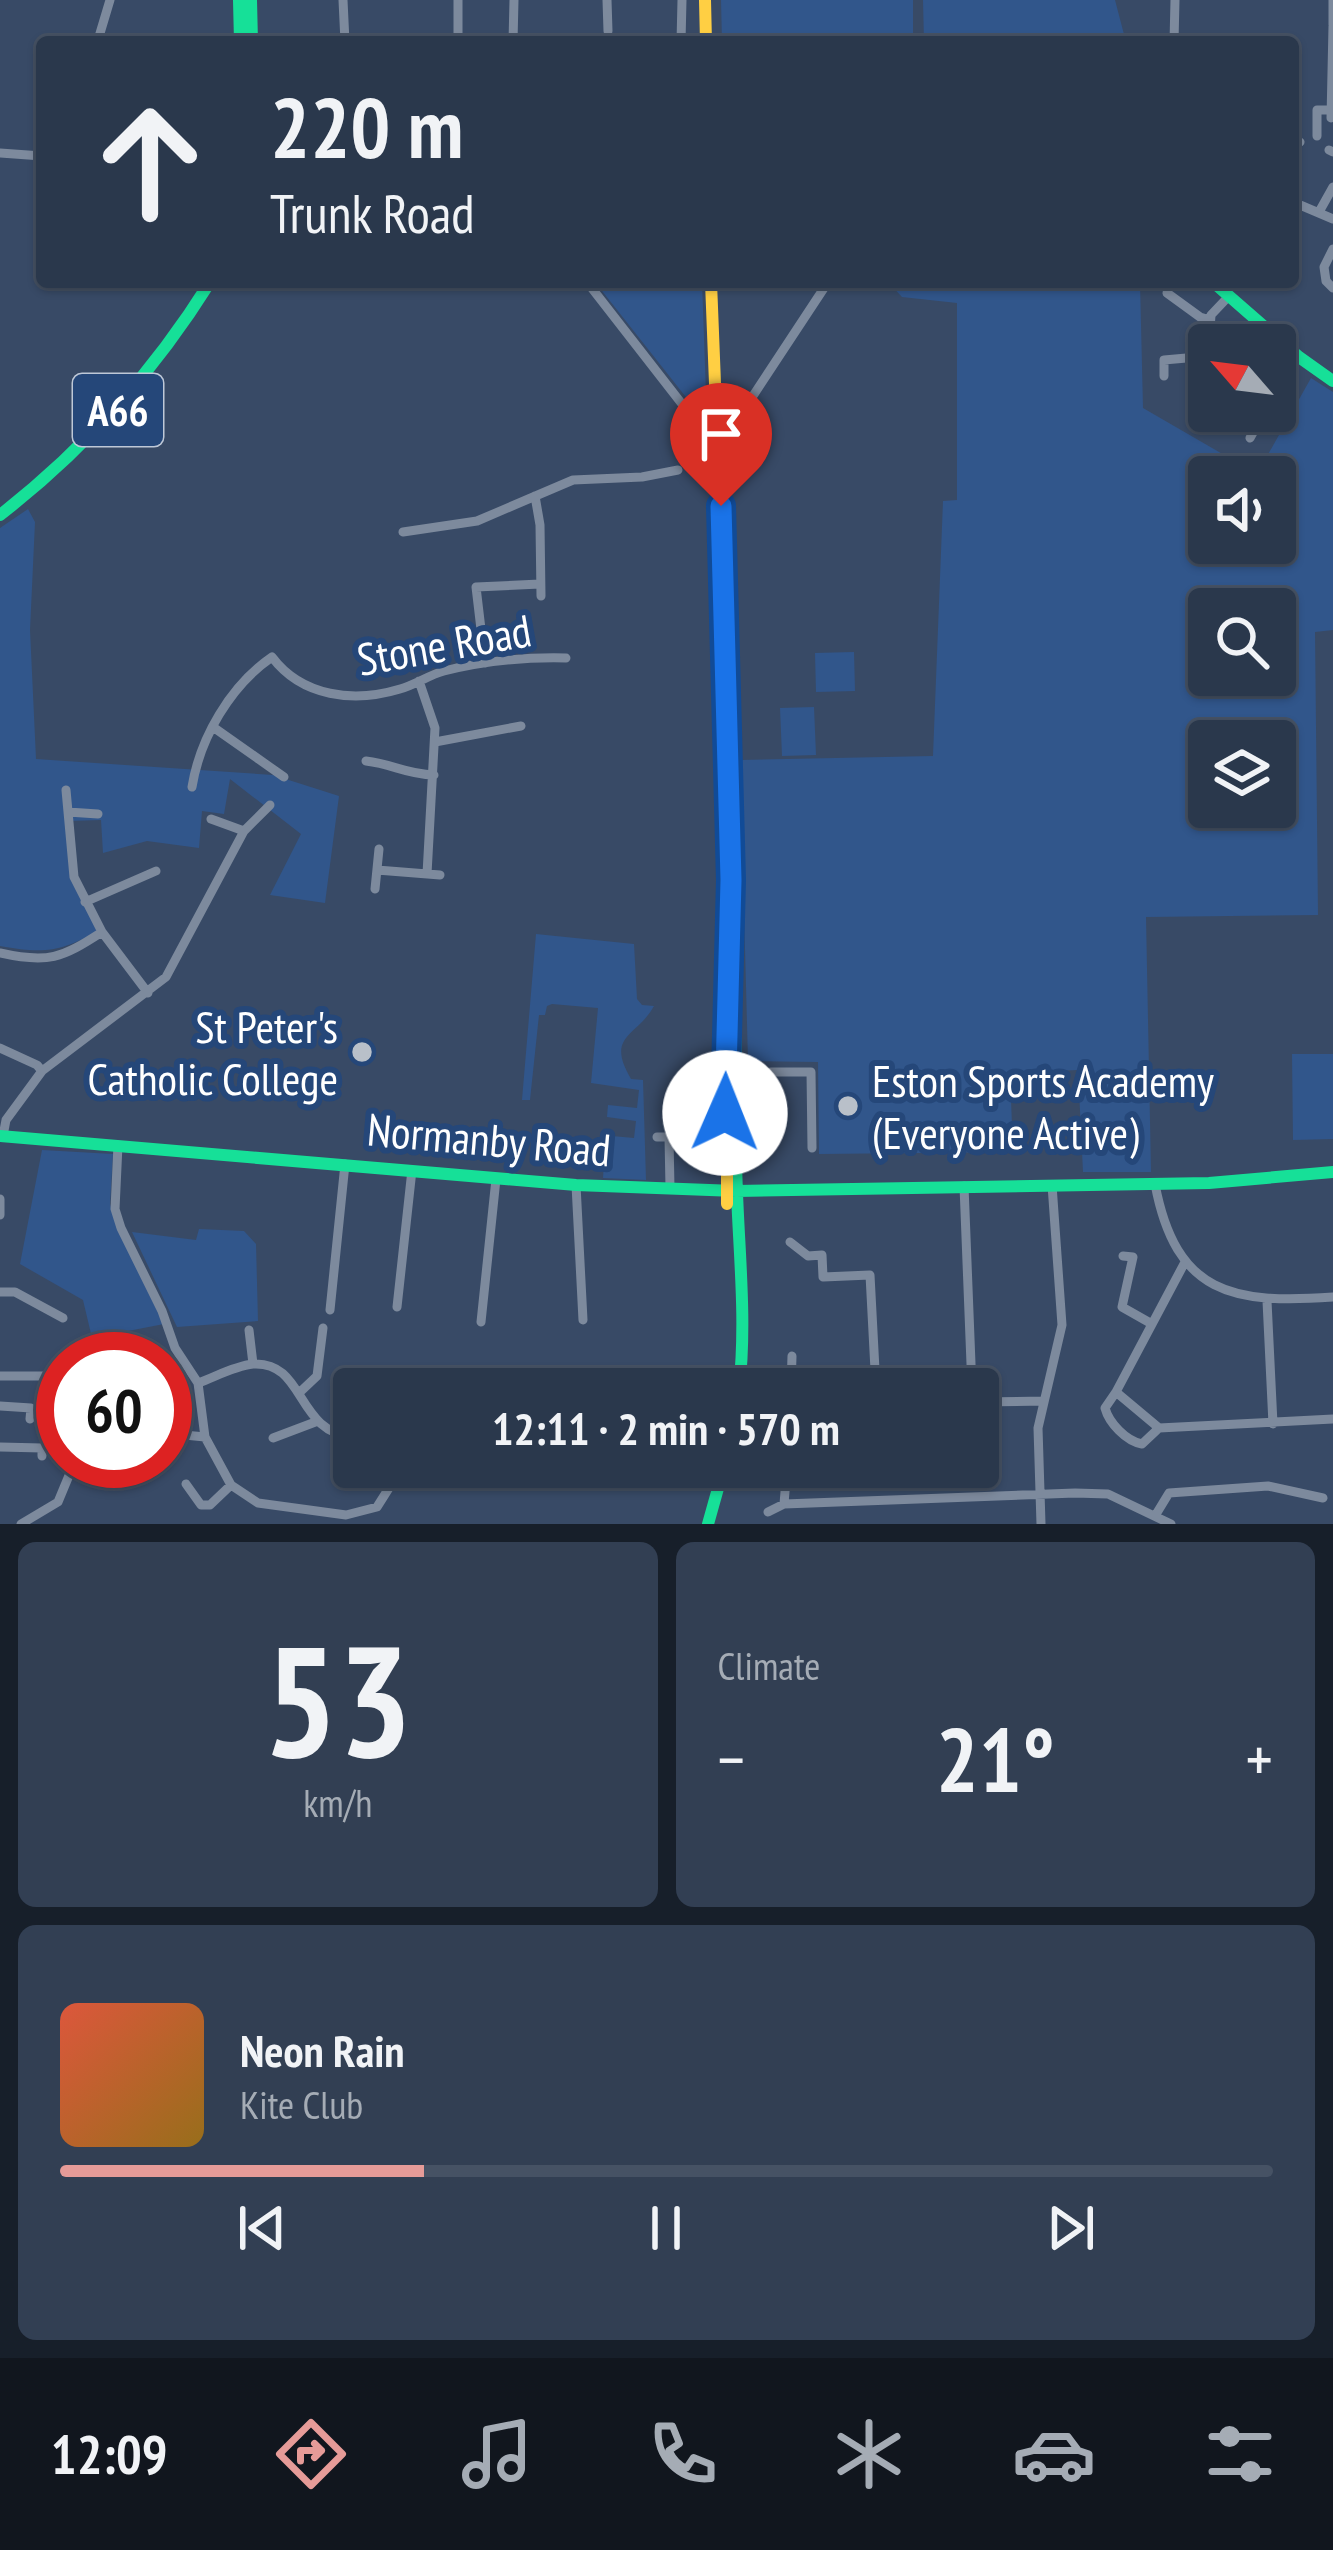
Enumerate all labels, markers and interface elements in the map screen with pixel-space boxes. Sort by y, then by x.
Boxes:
text: 220 m [270,72,463,181]
icon: ahead [72,84,228,240]
text: Trunk Road [270,178,475,248]
north arrow [1188,324,1296,432]
map controls [1188,324,1296,828]
road number: A66 [73,374,163,446]
pin [670,383,772,506]
icon: arrive [688,401,754,467]
button: sound [1188,456,1296,564]
button: search [1188,588,1296,696]
street label: Stone Road [353,600,535,688]
button: layers [1188,720,1296,828]
place label: St Peter's Catholic College [87,997,338,1107]
marker: St Peter's Catholic College [349,1039,375,1065]
position arrow [662,1050,788,1176]
place label: Eston Sports Academy (Everyone Active) [872,1051,1214,1161]
marker: Eston Sports Academy (Everyone Active) [835,1093,861,1119]
street label: Normanby Road [365,1099,613,1179]
speed limit sign: 60 [36,1332,192,1488]
text: 12:11 · 2 min · 570 m [492,1399,840,1457]
text: 53 [263,1598,412,1800]
text: Climate [718,1640,820,1691]
text: 21° [936,1700,1055,1817]
text: − [718,1716,745,1801]
text: + [1246,1716,1273,1801]
text: km/h [303,1777,372,1828]
text: Neon Rain [240,2021,405,2079]
text: Kite Club [240,2079,363,2130]
icon: previous [229,2195,295,2261]
icon: pause [633,2195,699,2261]
icon: next [1038,2195,1104,2261]
icon: directions [269,2412,353,2496]
icon: music [455,2412,539,2496]
icon: phone [641,2412,725,2496]
icon: climate [827,2412,911,2496]
icon: car [1012,2412,1096,2496]
icon: filters [1198,2412,1282,2496]
text: 12:09 [51,2419,168,2489]

